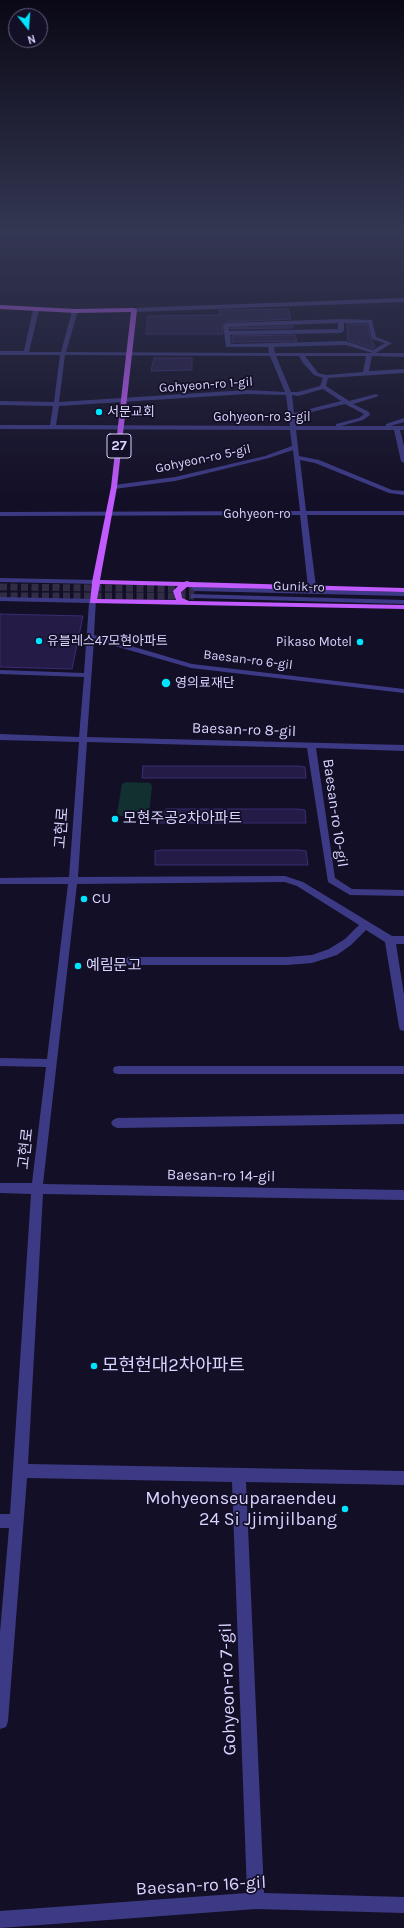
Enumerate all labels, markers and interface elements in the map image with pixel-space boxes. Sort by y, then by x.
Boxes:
north arrow [8,8,48,48]
text: N [26,32,37,46]
street label: Gohyeon-ro 1-gil [159,374,253,396]
place label: 서문교회 [107,404,155,420]
marker: 서문교회 [94,407,104,417]
street label: Gohyeon-ro 3-gil [213,409,311,425]
road number: 27 [107,434,131,458]
street label: Gohyeon-ro 5-gil [154,441,252,477]
street label: Gohyeon-ro [223,506,291,522]
street label: Gunik-ro [273,578,325,596]
place label: 유블레스47모현아파트 [47,633,168,649]
place label: Pikaso Motel [276,634,352,650]
marker: 유블레스47모현아파트 [34,636,44,646]
marker: Pikaso Motel [355,637,365,647]
street label: Baesan-ro 6-gil [202,647,294,673]
place label: 영의료재단 [175,675,235,691]
marker: 영의료재단 [160,677,172,689]
street label: Baesan-ro 8-gil [191,719,297,741]
street label: Baesan-ro 10-gil [318,758,352,868]
street label: 고현로 [52,807,72,849]
place label: 모현주공2차아파트 [123,810,242,828]
marker: 모현주공2차아파트 [110,814,120,824]
place label: CU [92,890,111,908]
marker: CU [79,894,89,904]
place label: 예림문고 [86,957,141,975]
marker: 예림문고 [73,961,83,971]
street label: 고현로 [15,1127,37,1171]
street label: Baesan-ro 14-gil [167,1166,275,1186]
place label: 모현현대2차아파트 [102,1355,245,1377]
marker: 모현현대2차아파트 [89,1361,99,1371]
place label: Mohyeonseuparaendeu 24 Si Jjimjilbang [145,1488,337,1530]
marker: Mohyeonseuparaendeu 24 Si Jjimjilbang [340,1504,350,1514]
street label: Gohyeon-ro 7-gil [215,1622,241,1756]
street label: Baesan-ro 16-gil [135,1872,267,1900]

